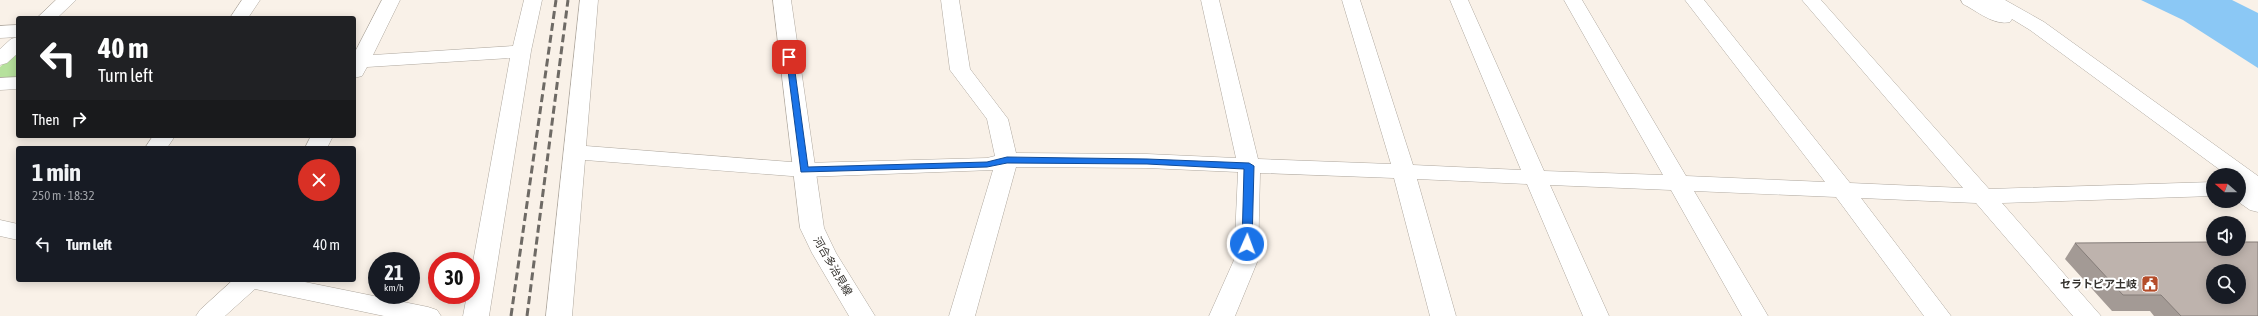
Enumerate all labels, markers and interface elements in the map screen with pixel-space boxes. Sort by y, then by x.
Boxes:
icon: left [32,32,84,84]
text: 40 m [98,32,148,64]
pin [772,40,806,74]
icon: arrive [778,46,800,68]
text: Turn left [98,65,153,86]
icon: right [68,108,90,130]
text: Then [32,111,60,128]
text: 1 min [32,159,81,186]
button: close [298,159,340,201]
north arrow [2206,168,2246,208]
map controls [2206,168,2246,304]
text: 250 m · 18:32 [32,188,95,203]
button: sound [2206,216,2246,256]
position arrow [1226,223,1268,265]
icon: left [32,233,54,255]
street label: 河合多治見線 [811,234,855,298]
text: Turn left [66,236,112,253]
text: 40 m [313,236,340,253]
speed limit sign: 30 [428,252,480,304]
text: 21 [385,261,403,284]
button: search [2206,264,2246,304]
public building icon: セラトピア土岐 [2140,274,2160,294]
place label: セラトピア土岐 [2060,278,2137,290]
text: km/h [384,282,404,293]

